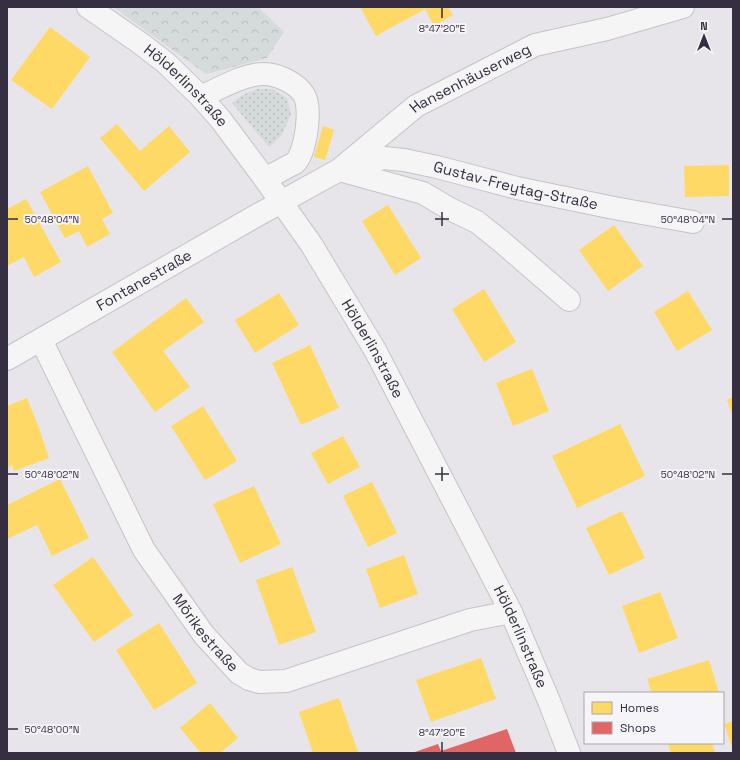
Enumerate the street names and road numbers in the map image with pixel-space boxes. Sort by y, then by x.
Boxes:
street label: Hansenhäuserweg [405,39,534,117]
street label: Hölderlinstraße [140,40,233,130]
street label: Gustav-Freytag-Straße [431,156,600,213]
street label: Fontanestraße [93,245,195,315]
street label: Hölderlinstraße [337,295,408,401]
street label: Hölderlinstraße [490,582,552,691]
street label: Mörikestraße [169,590,243,675]

